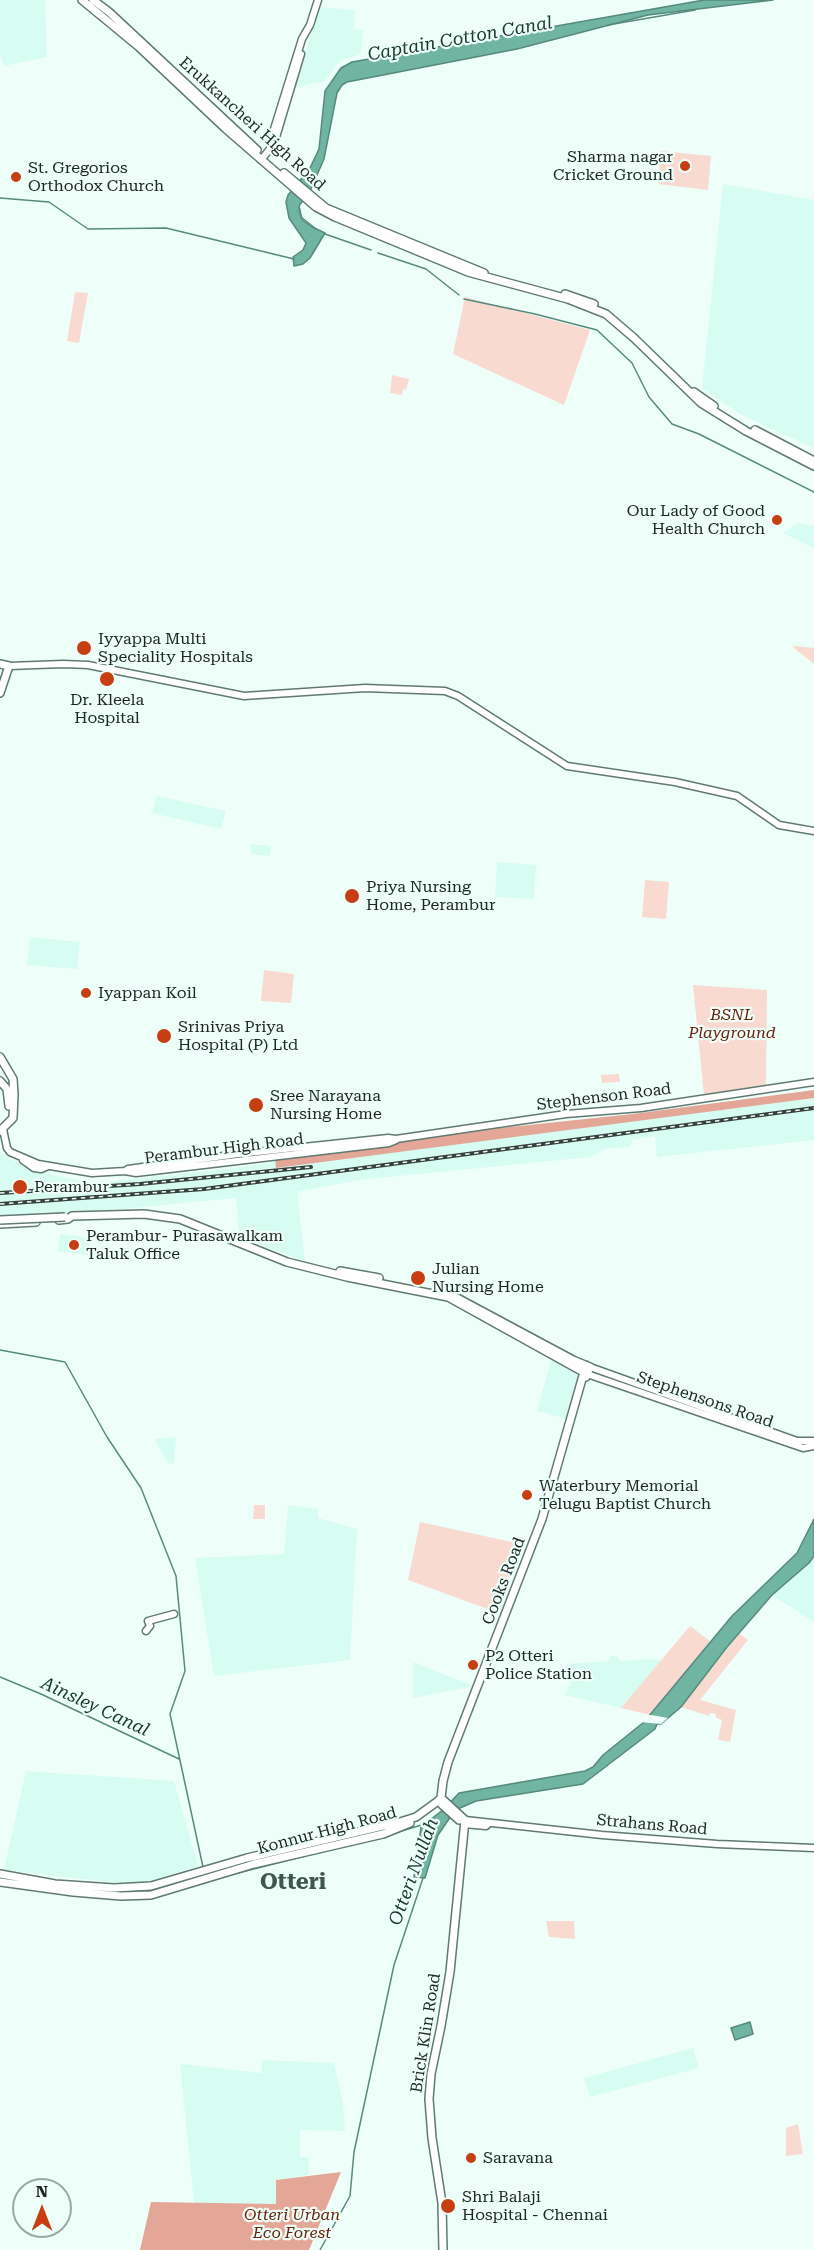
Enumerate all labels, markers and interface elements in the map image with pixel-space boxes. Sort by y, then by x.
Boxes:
water label: Captain Cotton Canal [366,12,554,66]
street label: Erukkancheri High Road [175,53,329,195]
place label: Sharma nagar Cricket Ground [553,147,673,185]
place label: St. Gregorios Orthodox Church [28,158,164,196]
marker: Sharma nagar Cricket Ground [678,159,692,173]
marker: St. Gregorios Orthodox Church [9,170,23,184]
place label: Our Lady of Good Health Church [627,501,765,539]
marker: Our Lady of Good Health Church [770,513,784,527]
place label: Iyyappa Multi Speciality Hospitals [98,629,253,667]
marker: Iyyappa Multi Speciality Hospitals [75,639,93,657]
marker: Dr. Kleela Hospital [98,670,116,688]
place label: Dr. Kleela Hospital [70,690,144,728]
place label: Priya Nursing Home, Perambur [366,877,496,915]
marker: Priya Nursing Home, Perambur [343,887,361,905]
place label: Iyappan Koil [98,983,197,1003]
marker: Iyappan Koil [79,986,93,1000]
park label: BSNL Playground [688,1005,776,1043]
place label: Srinivas Priya Hospital (P) Ltd [178,1017,298,1055]
marker: Srinivas Priya Hospital (P) Ltd [155,1027,173,1045]
street label: Stephenson Road [536,1079,672,1115]
place label: Sree Narayana Nursing Home [270,1086,382,1124]
marker: Sree Narayana Nursing Home [247,1096,265,1114]
street label: Perambur High Road [143,1130,305,1168]
place label: Perambur [34,1177,109,1197]
marker: Perambur [11,1178,29,1196]
place label: Perambur- Purasawalkam Taluk Office [86,1226,283,1264]
marker: Perambur- Purasawalkam Taluk Office [67,1238,81,1252]
place label: Julian Nursing Home [432,1259,544,1297]
marker: Julian Nursing Home [409,1269,427,1287]
street label: Stephensons Road [634,1368,776,1432]
place label: Waterbury Memorial Telugu Baptist Church [539,1476,711,1514]
marker: Waterbury Memorial Telugu Baptist Church [520,1488,534,1502]
street label: Cooks Road [479,1535,529,1627]
place label: P2 Otteri Police Station [485,1646,592,1684]
marker: P2 Otteri Police Station [466,1658,480,1672]
water label: Ainsley Canal [38,1673,152,1741]
street label: Konnur High Road [255,1803,399,1859]
street label: Strahans Road [596,1811,708,1839]
water label: Otteri Nullah [385,1816,443,1928]
district label: Otteri [260,1870,326,1896]
street label: Brick Klin Road [407,1972,445,2094]
place label: Saravana [483,2148,553,2168]
marker: Saravana [464,2151,478,2165]
north arrow [12,2178,72,2238]
text: N [36,2182,48,2201]
place label: Shri Balaji Hospital - Chennai [462,2187,608,2225]
marker: Shri Balaji Hospital - Chennai [439,2197,457,2215]
park label: Otteri Urban Eco Forest [244,2205,340,2243]

